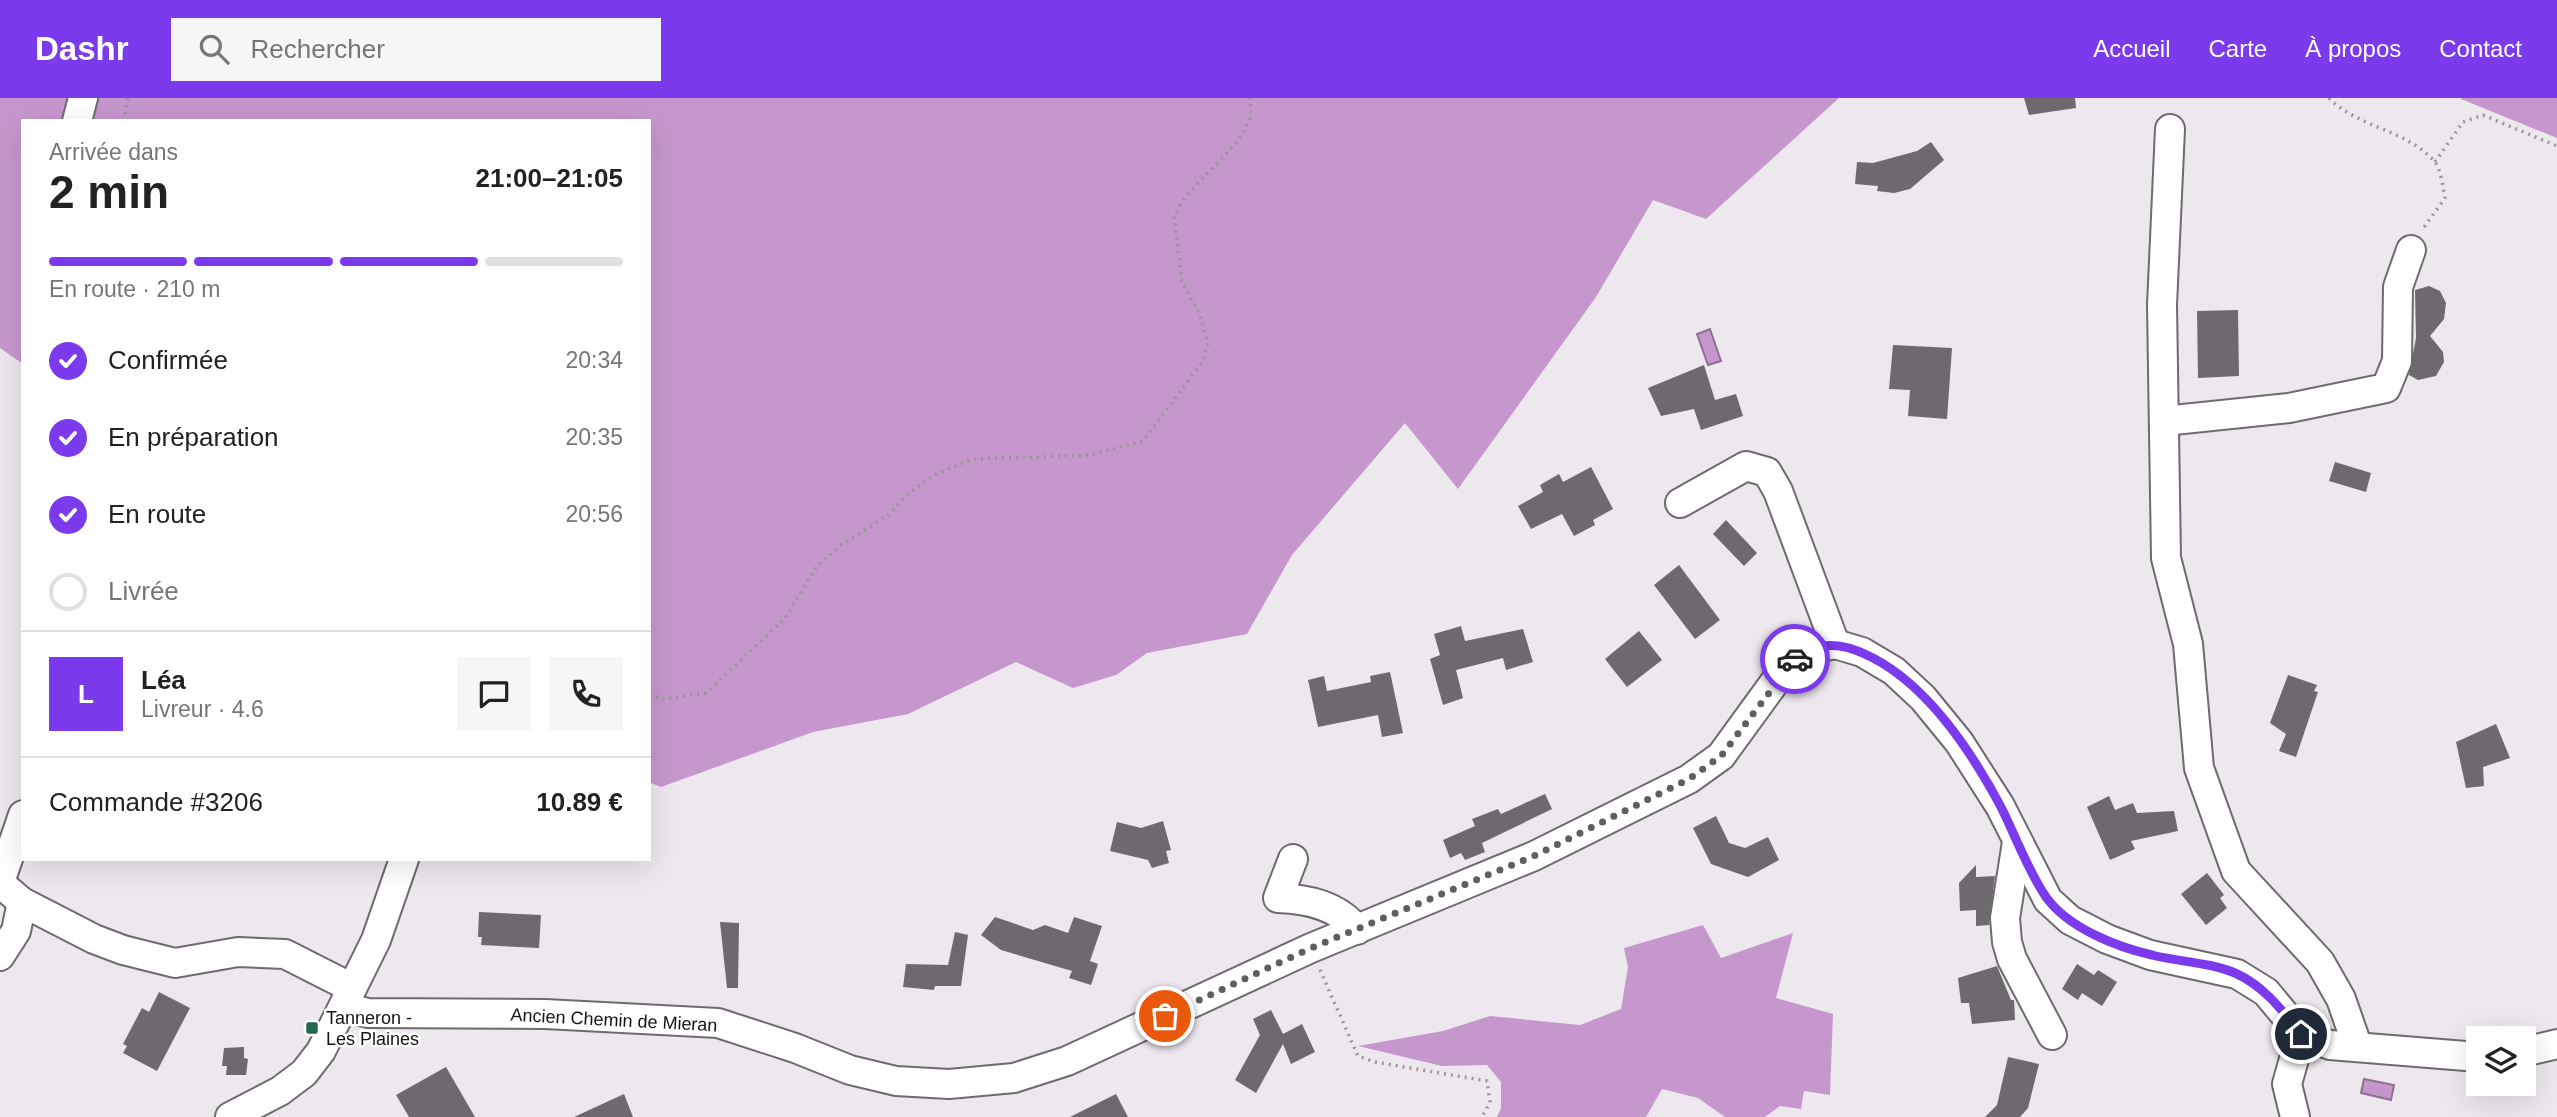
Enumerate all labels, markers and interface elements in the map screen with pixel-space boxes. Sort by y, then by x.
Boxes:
search box [171,18,661,81]
text: Dashr [35,30,129,67]
icon: search [195,30,233,68]
text: Rechercher [251,34,385,64]
text: Accueil [2093,35,2171,62]
text: Carte [2209,35,2267,62]
text: À propos [2305,35,2401,62]
text: Contact [2439,35,2522,62]
text: Arrivée dans [49,139,178,165]
text: 21:00–21:05 [476,163,623,193]
text: 2 min [49,166,169,218]
text: En route · 210 m [49,276,220,302]
icon: check [49,342,87,380]
text: Confirmée [108,345,228,375]
text: 20:34 [565,347,623,373]
icon: check [49,419,87,457]
text: En préparation [108,422,279,452]
text: 20:35 [565,424,623,450]
icon: check [49,496,87,534]
text: En route [108,499,206,529]
text: 20:56 [565,501,623,527]
text: Livrée [108,576,179,606]
courier [1760,624,1830,694]
icon: car [1776,640,1814,678]
button: chat [457,657,531,731]
button: phone [549,657,623,731]
text: Léa [141,665,186,695]
text: L [78,679,94,709]
text: Livreur · 4.6 [141,696,264,722]
text: Commande #3206 [49,787,263,817]
text: 10.89 € [536,787,623,817]
pin [1135,986,1195,1046]
icon: bag [1146,997,1184,1035]
pin [2271,1004,2331,1064]
street label: Ancien Chemin de Mieran [510,1005,718,1035]
place label: Tanneron - Les Plaines [326,1008,419,1049]
icon: home [2282,1015,2320,1053]
marker: Tanneron - Les Plaines [304,1020,320,1036]
map controls [2466,1026,2536,1096]
button: layers [2466,1026,2536,1096]

